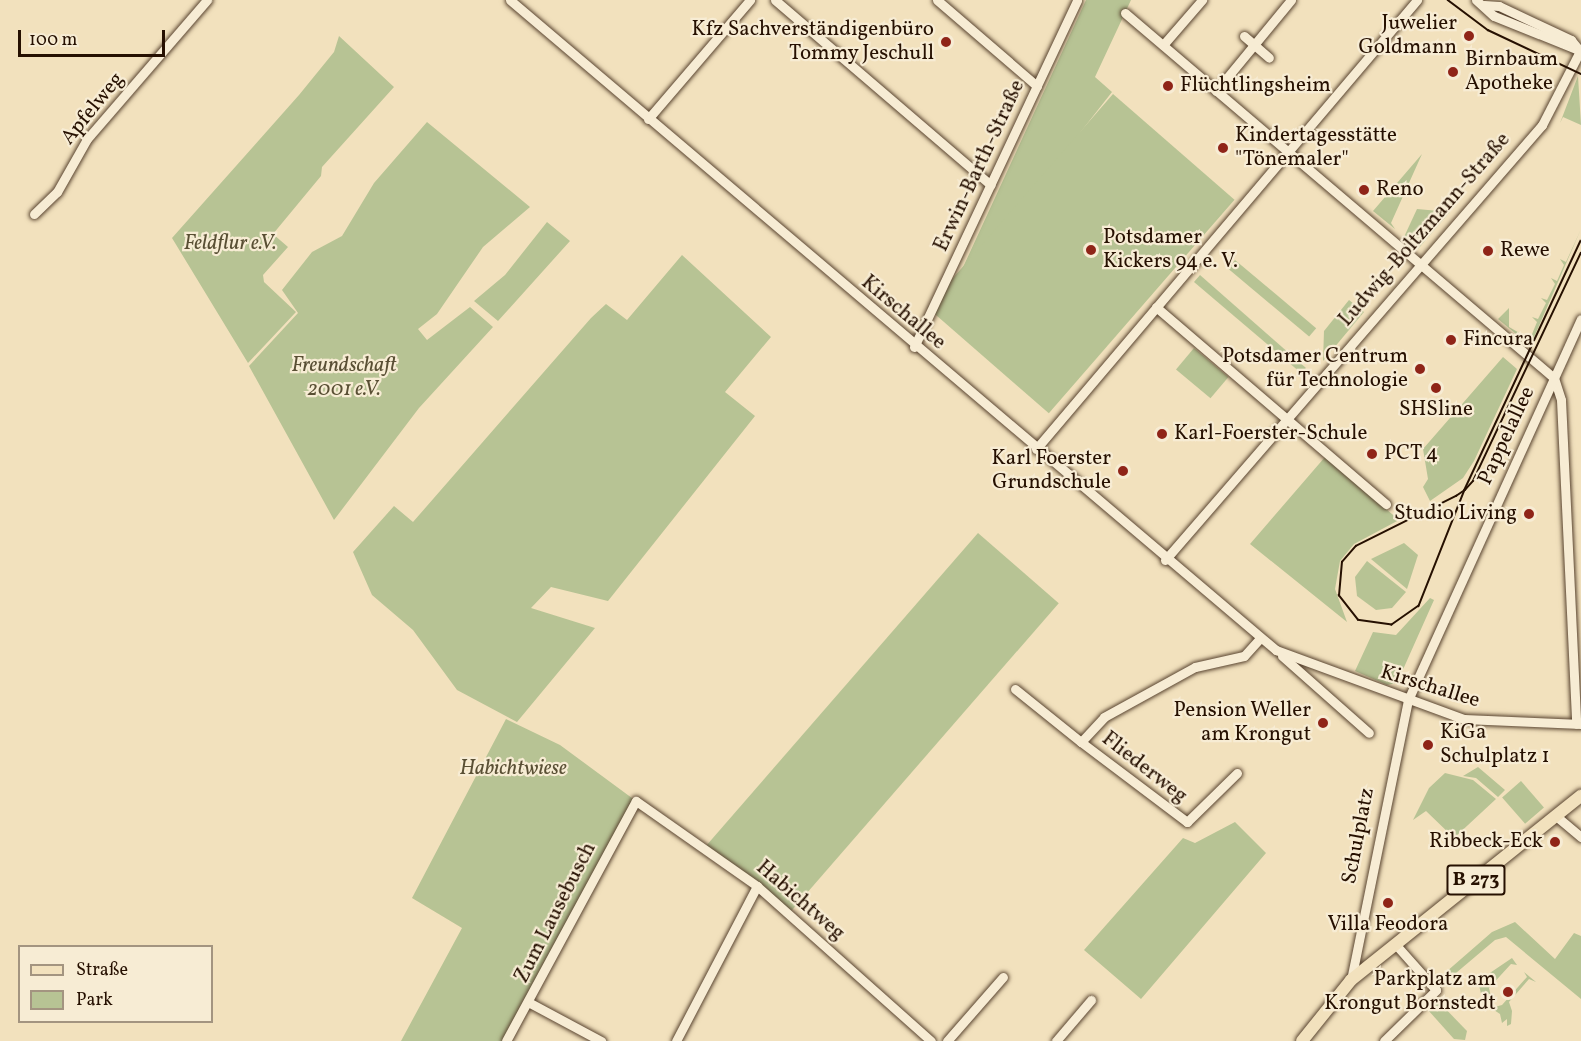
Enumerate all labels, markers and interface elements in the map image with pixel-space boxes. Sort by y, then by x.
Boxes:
place label: Juwelier Goldmann [1358,11,1457,61]
place label: Kfz Sachverständigenbüro Tommy Jeschull [692,17,934,67]
scale bar [21,18,168,56]
text: 100 m [29,28,78,53]
marker: Juwelier Goldmann [1462,29,1476,43]
marker: Kfz Sachverständigenbüro Tommy Jeschull [939,35,953,49]
place label: Birnbaum Apotheke [1465,47,1558,97]
marker: Birnbaum Apotheke [1446,65,1460,79]
street label: Apfelweg [56,68,130,150]
place label: Flüchtlingsheim [1180,73,1331,99]
street label: Erwin-Barth-Straße [929,76,1031,256]
marker: Flüchtlingsheim [1161,79,1175,93]
place label: Kindertagesstätte "Tönemaler" [1235,123,1397,173]
street label: Ludwig-Boltzmann-Straße [1334,128,1516,332]
marker: Kindertagesstätte "Tönemaler" [1216,141,1230,155]
place label: Reno [1376,177,1424,203]
marker: Reno [1357,183,1371,197]
place label: Potsdamer Kickers 94 e. V. [1103,225,1239,275]
park label: Feldflur e.V. [184,231,276,257]
place label: Rewe [1500,238,1550,264]
marker: Potsdamer Kickers 94 e. V. [1084,243,1098,257]
marker: Rewe [1481,244,1495,258]
street label: Kirschallee [856,270,950,356]
place label: Fincura [1463,327,1533,353]
marker: Fincura [1444,333,1458,347]
place label: Potsdamer Centrum für Technologie [1222,344,1408,394]
park label: Freundschaft 2001 e.V. [291,353,397,403]
marker: Potsdamer Centrum für Technologie [1413,362,1427,376]
marker: SHSline [1429,381,1443,395]
street label: Pappelallee [1473,383,1541,489]
place label: SHSline [1399,397,1473,423]
place label: Karl-Foerster-Schule [1174,421,1367,447]
marker: Karl-Foerster-Schule [1155,427,1169,441]
place label: PCT 4 [1384,441,1439,467]
place label: Karl Foerster Grundschule [991,446,1111,496]
marker: PCT 4 [1365,447,1379,461]
marker: Karl Foerster Grundschule [1116,464,1130,478]
place label: Studio Living [1394,501,1517,527]
marker: Studio Living [1522,507,1536,521]
street label: Kirschallee [1377,660,1483,714]
place label: Pension Weller am Krongut [1173,698,1311,748]
marker: Pension Weller am Krongut [1316,716,1330,730]
place label: KiGa Schulplatz 1 [1440,720,1550,770]
street label: Fliederweg [1096,727,1192,809]
marker: KiGa Schulplatz 1 [1421,738,1435,752]
park label: Habichtwiese [459,756,567,782]
street label: Schulplatz [1337,786,1381,886]
place label: Ribbeck-Eck [1429,829,1543,855]
marker: Ribbeck-Eck [1548,835,1562,849]
street label: Zum Lausebusch [510,838,602,988]
street label: Habichtweg [750,856,850,946]
road number: B 273 [1446,863,1506,897]
marker: Villa Feodora [1381,896,1395,910]
place label: Villa Feodora [1327,912,1449,938]
legend [18,945,213,1023]
text: Straße [76,958,128,983]
place label: Parkplatz am Krongut Bornstedt [1324,967,1496,1017]
marker: Parkplatz am Krongut Bornstedt [1501,985,1515,999]
text: Park [76,988,113,1013]

